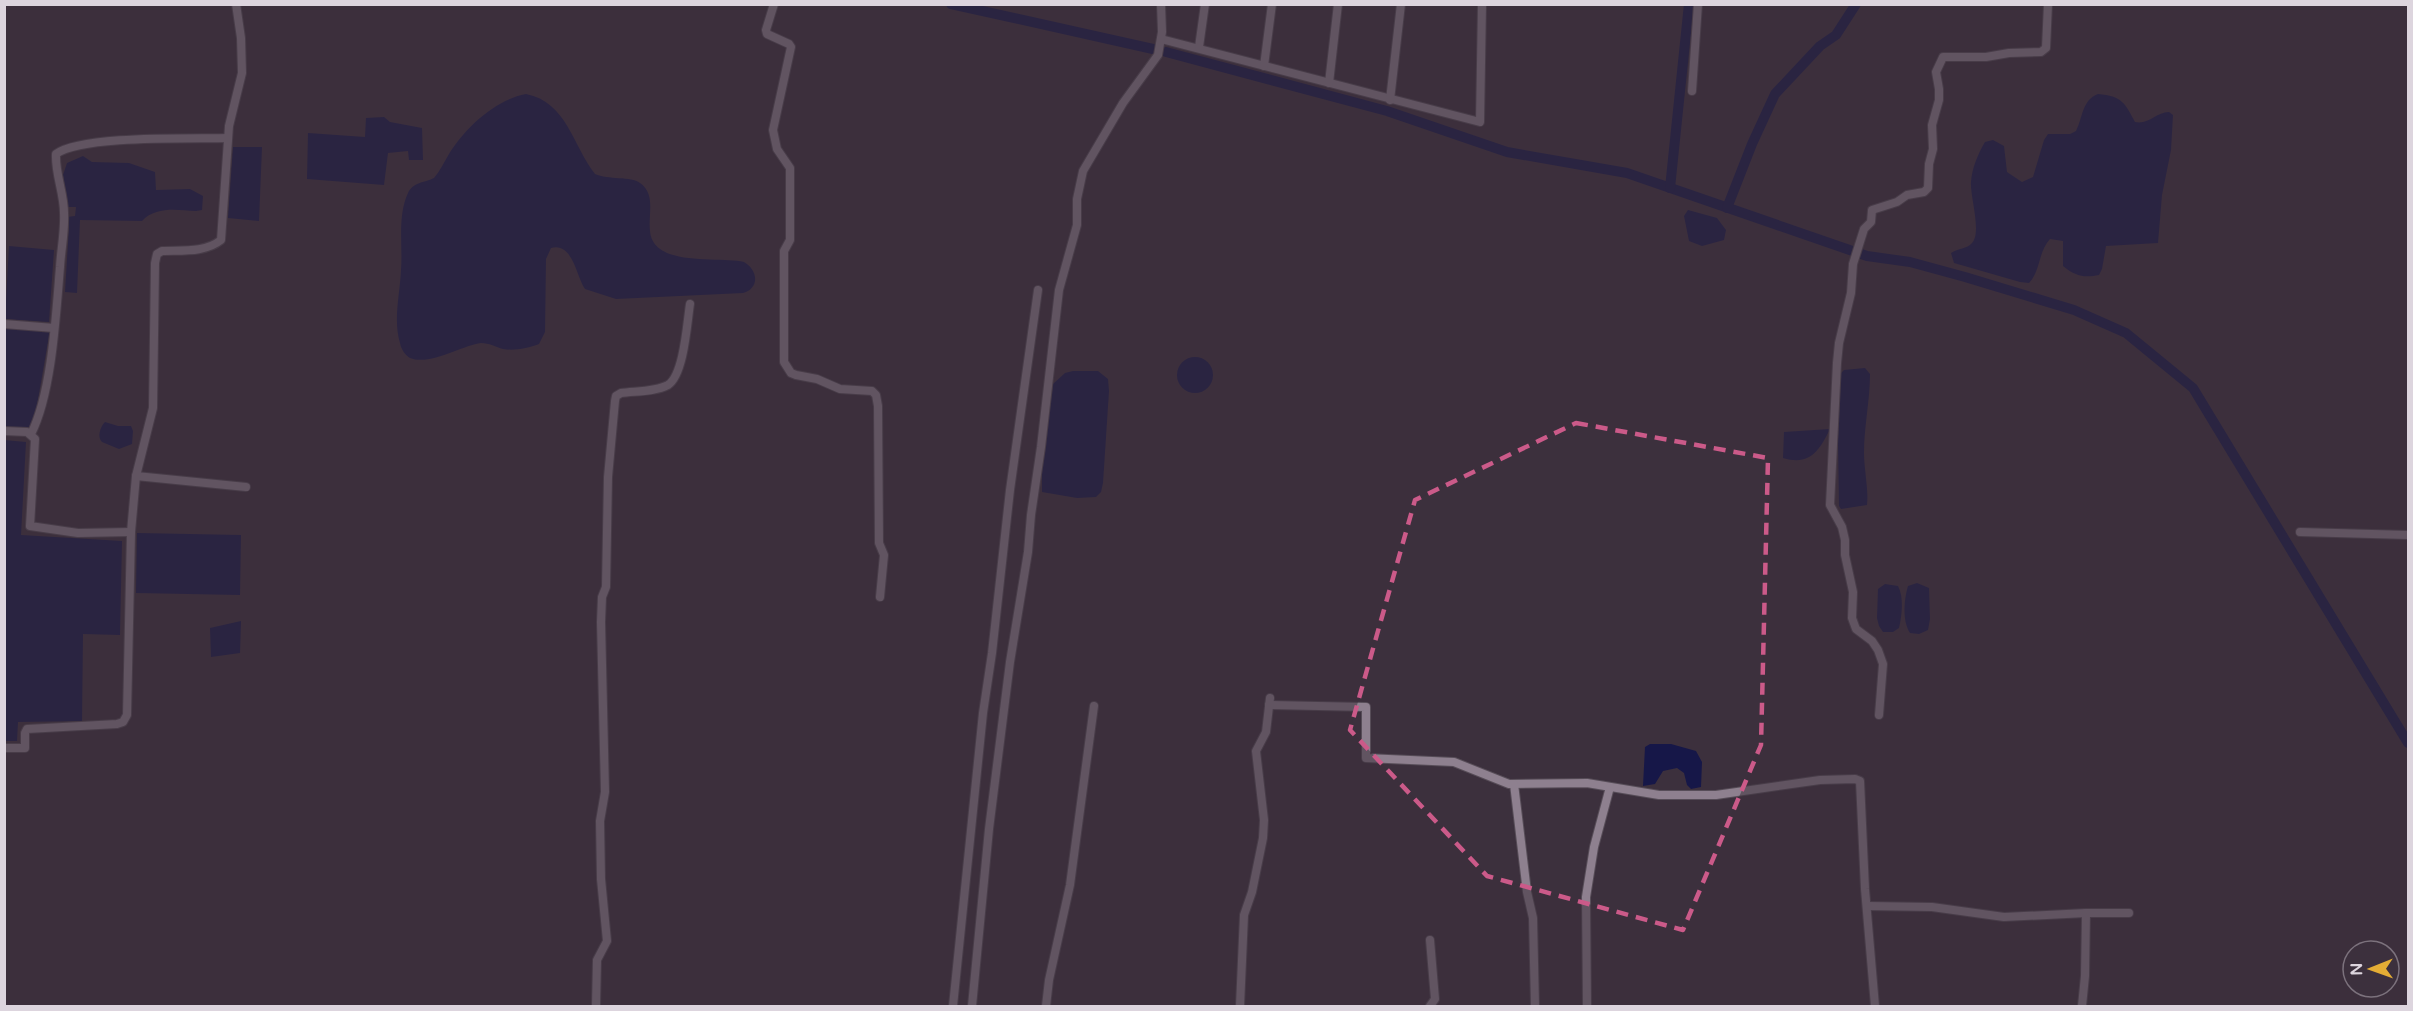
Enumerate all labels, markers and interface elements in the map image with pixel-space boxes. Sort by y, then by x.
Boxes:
north arrow [2341,939,2401,999]
text: N [2347,963,2367,976]

